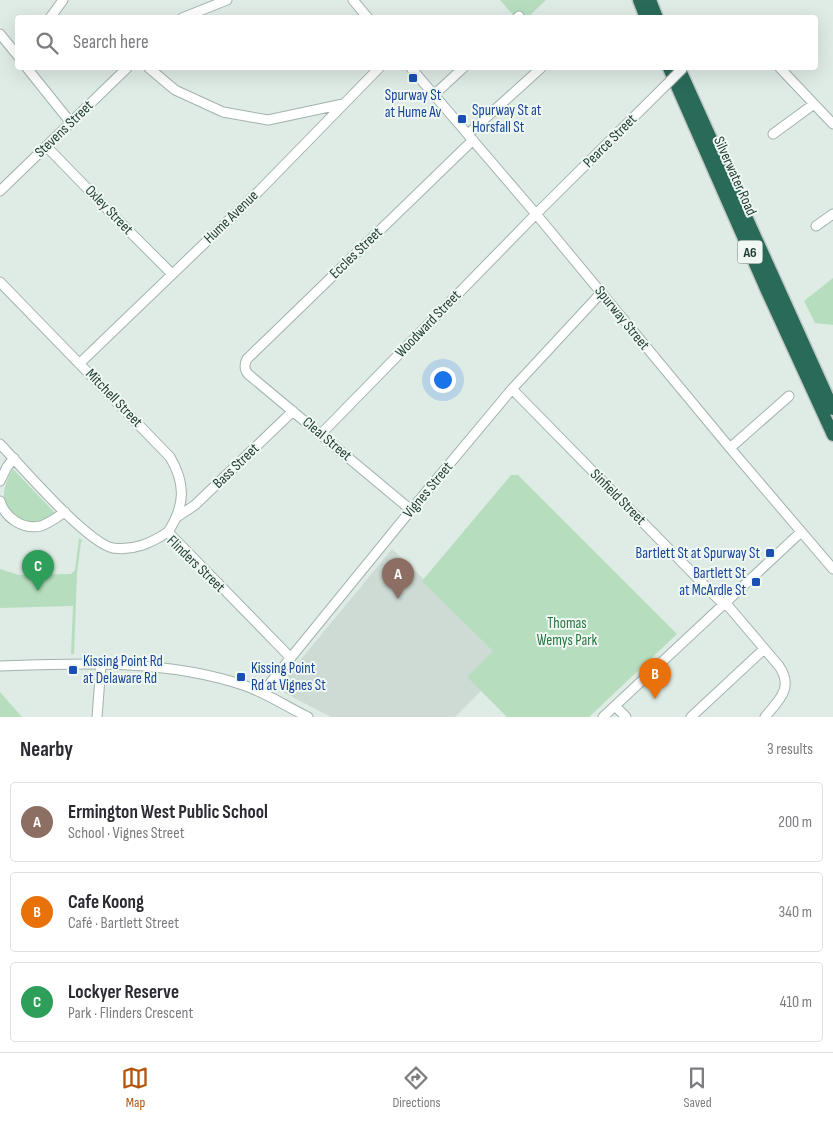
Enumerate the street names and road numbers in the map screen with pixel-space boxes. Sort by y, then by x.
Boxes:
street label: Stevens Street [31,96,98,162]
street label: Pearce Street [579,110,641,172]
street label: Silverwater Road [709,134,761,218]
street label: Oxley Street [81,181,138,239]
street label: Hume Avenue [200,186,262,248]
street label: Eccles Street [326,223,387,283]
road number: A6 [738,240,762,264]
street label: Spurway Street [590,282,654,354]
street label: Woodward Street [391,286,465,362]
street label: Mitchell Street [81,365,147,432]
street label: Cleal Street [298,413,356,465]
street label: Bass Street [209,439,263,493]
street label: Vignes Street [399,458,457,522]
street label: Sinfield Street [586,465,650,529]
street label: Flinders Street [163,532,229,597]

